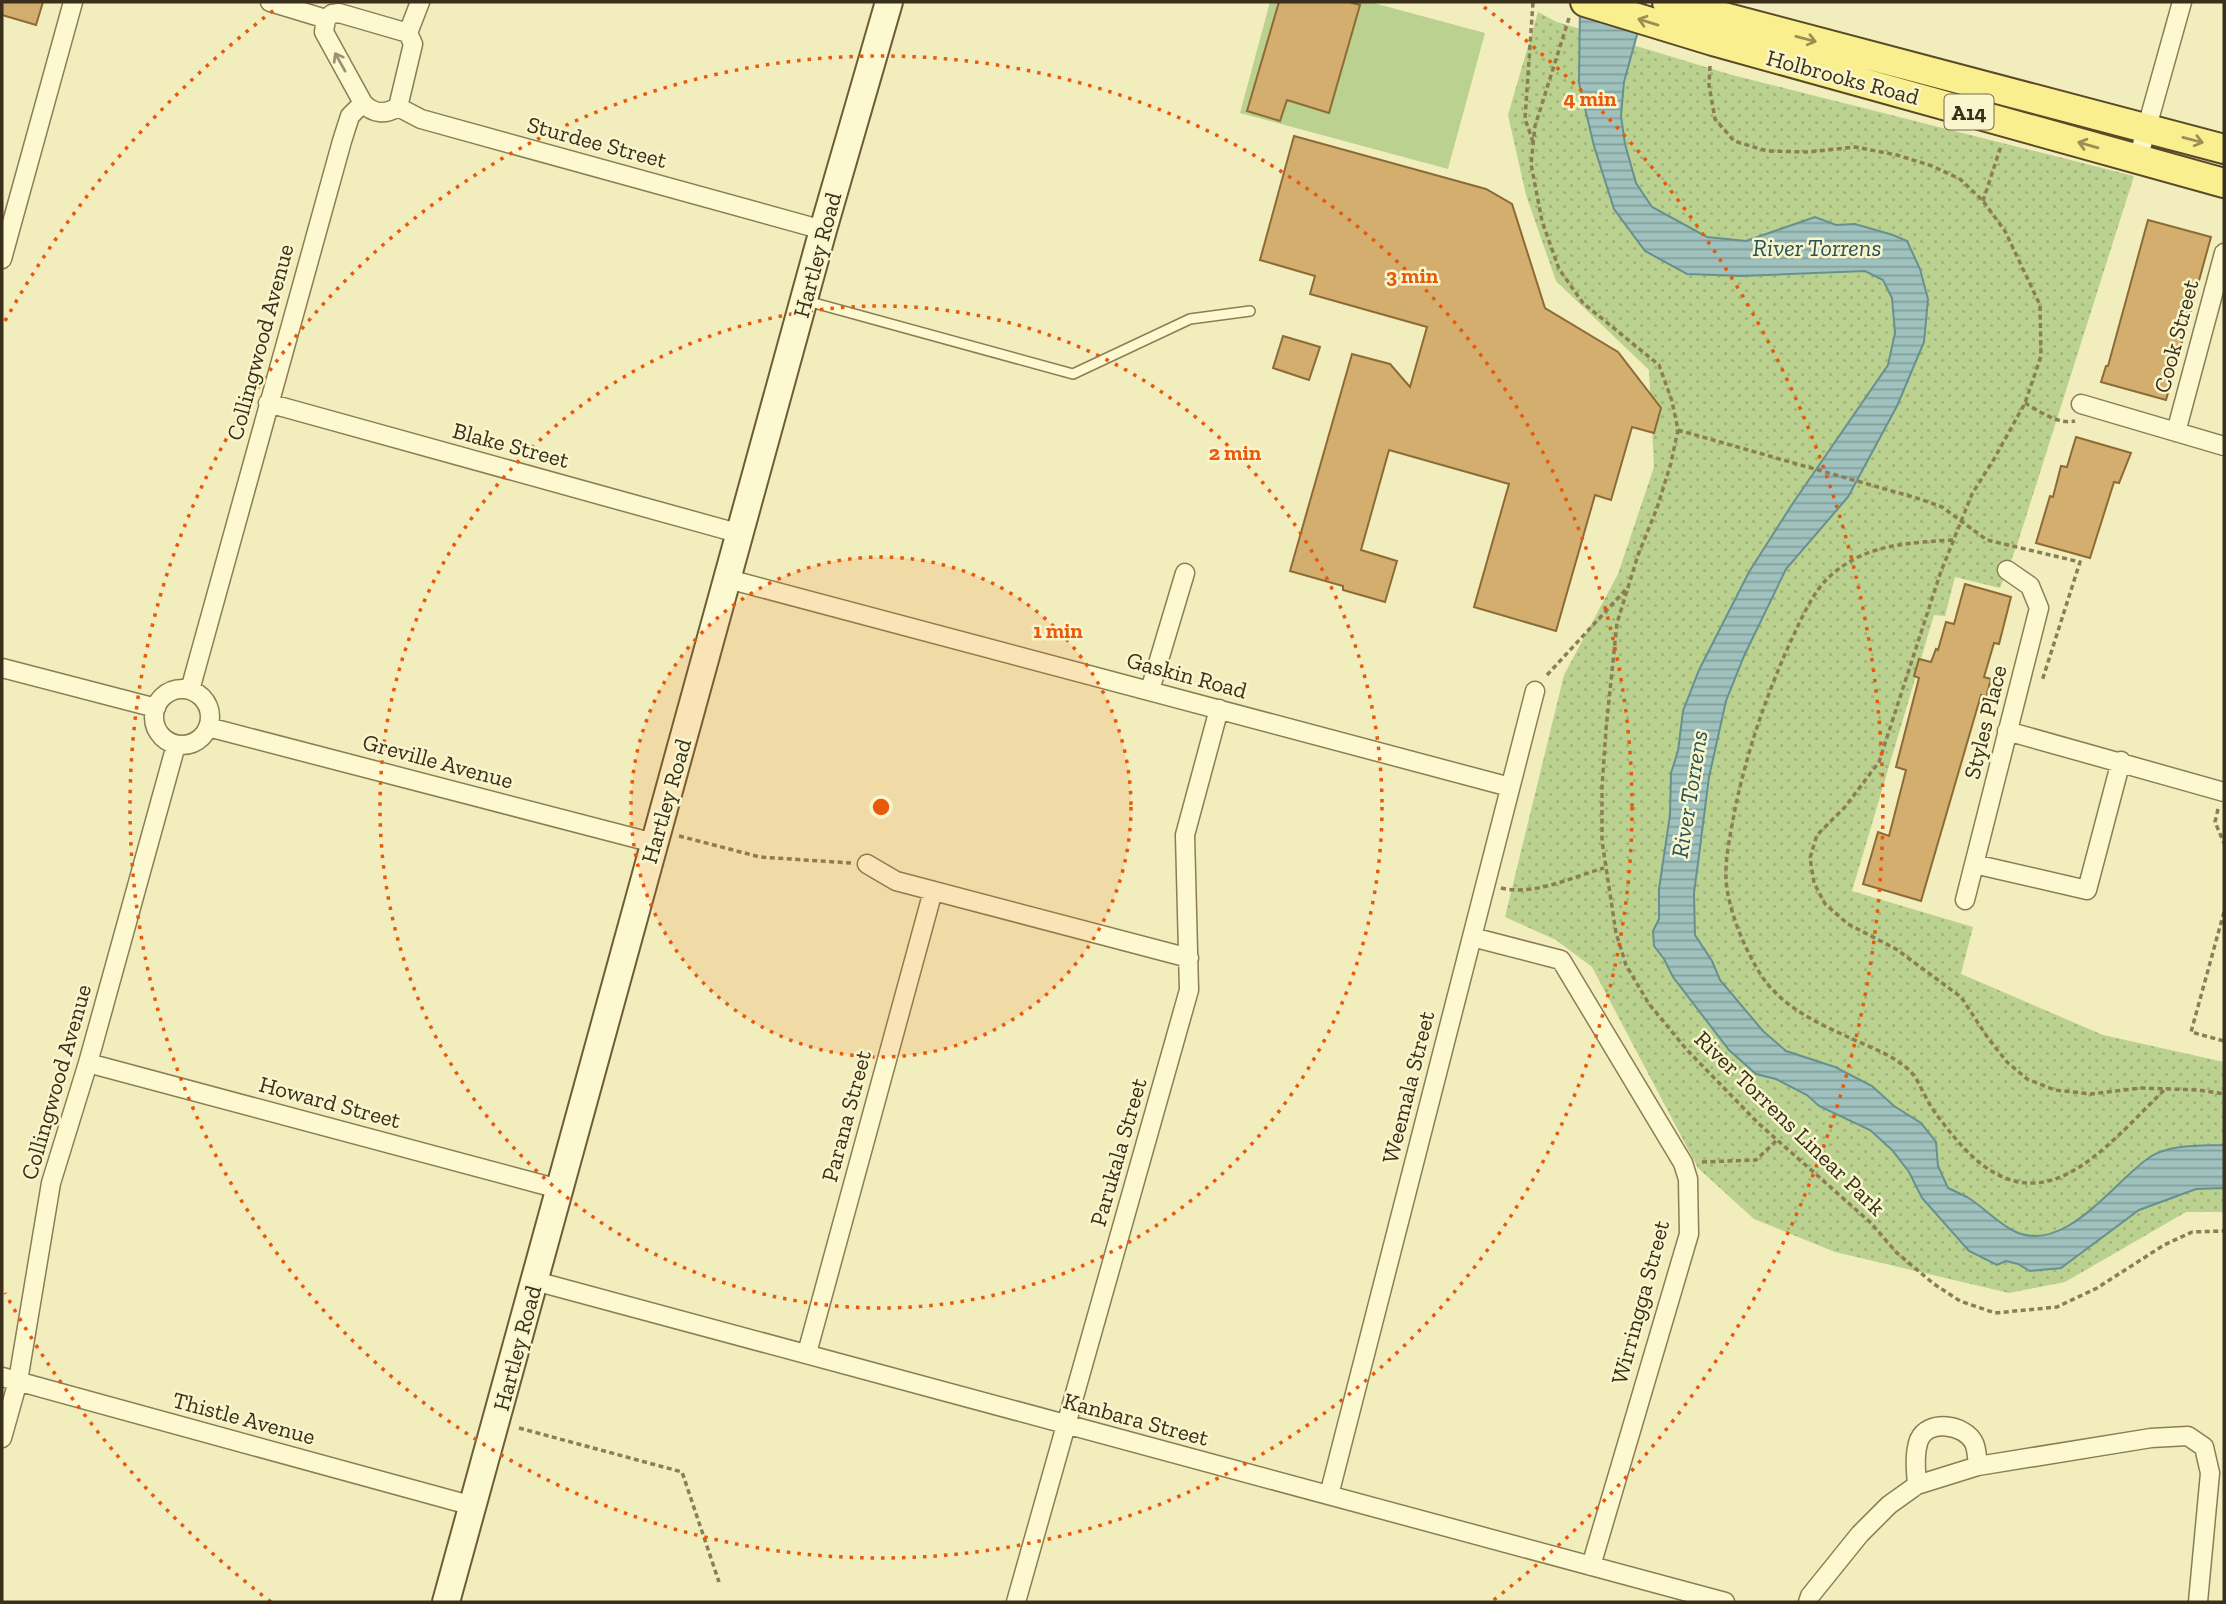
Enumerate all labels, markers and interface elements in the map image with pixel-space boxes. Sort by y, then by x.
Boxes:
one-way arrow [1638,15,1660,28]
one-way arrow [1795,33,1817,46]
street label: Holbrooks Road [1764,43,1923,111]
one-way arrow [333,52,347,72]
text: 4 min [1563,86,1617,111]
road number: A14 [1944,94,1994,130]
street label: Sturdee Street [524,110,670,174]
one-way arrow [2181,134,2203,147]
one-way arrow [2077,137,2099,150]
street label: Hartley Road [787,189,847,321]
water label: River Torrens [1753,233,1881,262]
street label: Collingwood Avenue [220,241,300,443]
text: 3 min [1386,263,1439,288]
street label: Cook Street [2147,276,2205,396]
street label: Blake Street [450,416,573,474]
text: 2 min [1209,440,1262,465]
text: 1 min [1033,618,1083,643]
street label: Gaskin Road [1124,646,1251,705]
street label: Styles Place [1957,662,2013,782]
street label: Greville Avenue [360,727,516,795]
water label: River Torrens [1665,728,1713,860]
street label: Hartley Road [635,735,697,867]
centre of rings [869,795,893,819]
street label: Collingwood Avenue [15,981,97,1183]
street label: Weemala Street [1376,1007,1441,1166]
street label: River Torrens Linear Park [1689,1025,1891,1221]
street label: Parana Street [815,1047,877,1185]
street label: Howard Street [256,1070,404,1134]
street label: Parukala Street [1083,1074,1153,1229]
street label: Wirringga Street [1605,1216,1675,1387]
street label: Hartley Road [487,1282,547,1414]
street label: Thistle Avenue [170,1386,318,1450]
street label: Kanbara Street [1060,1386,1212,1452]

